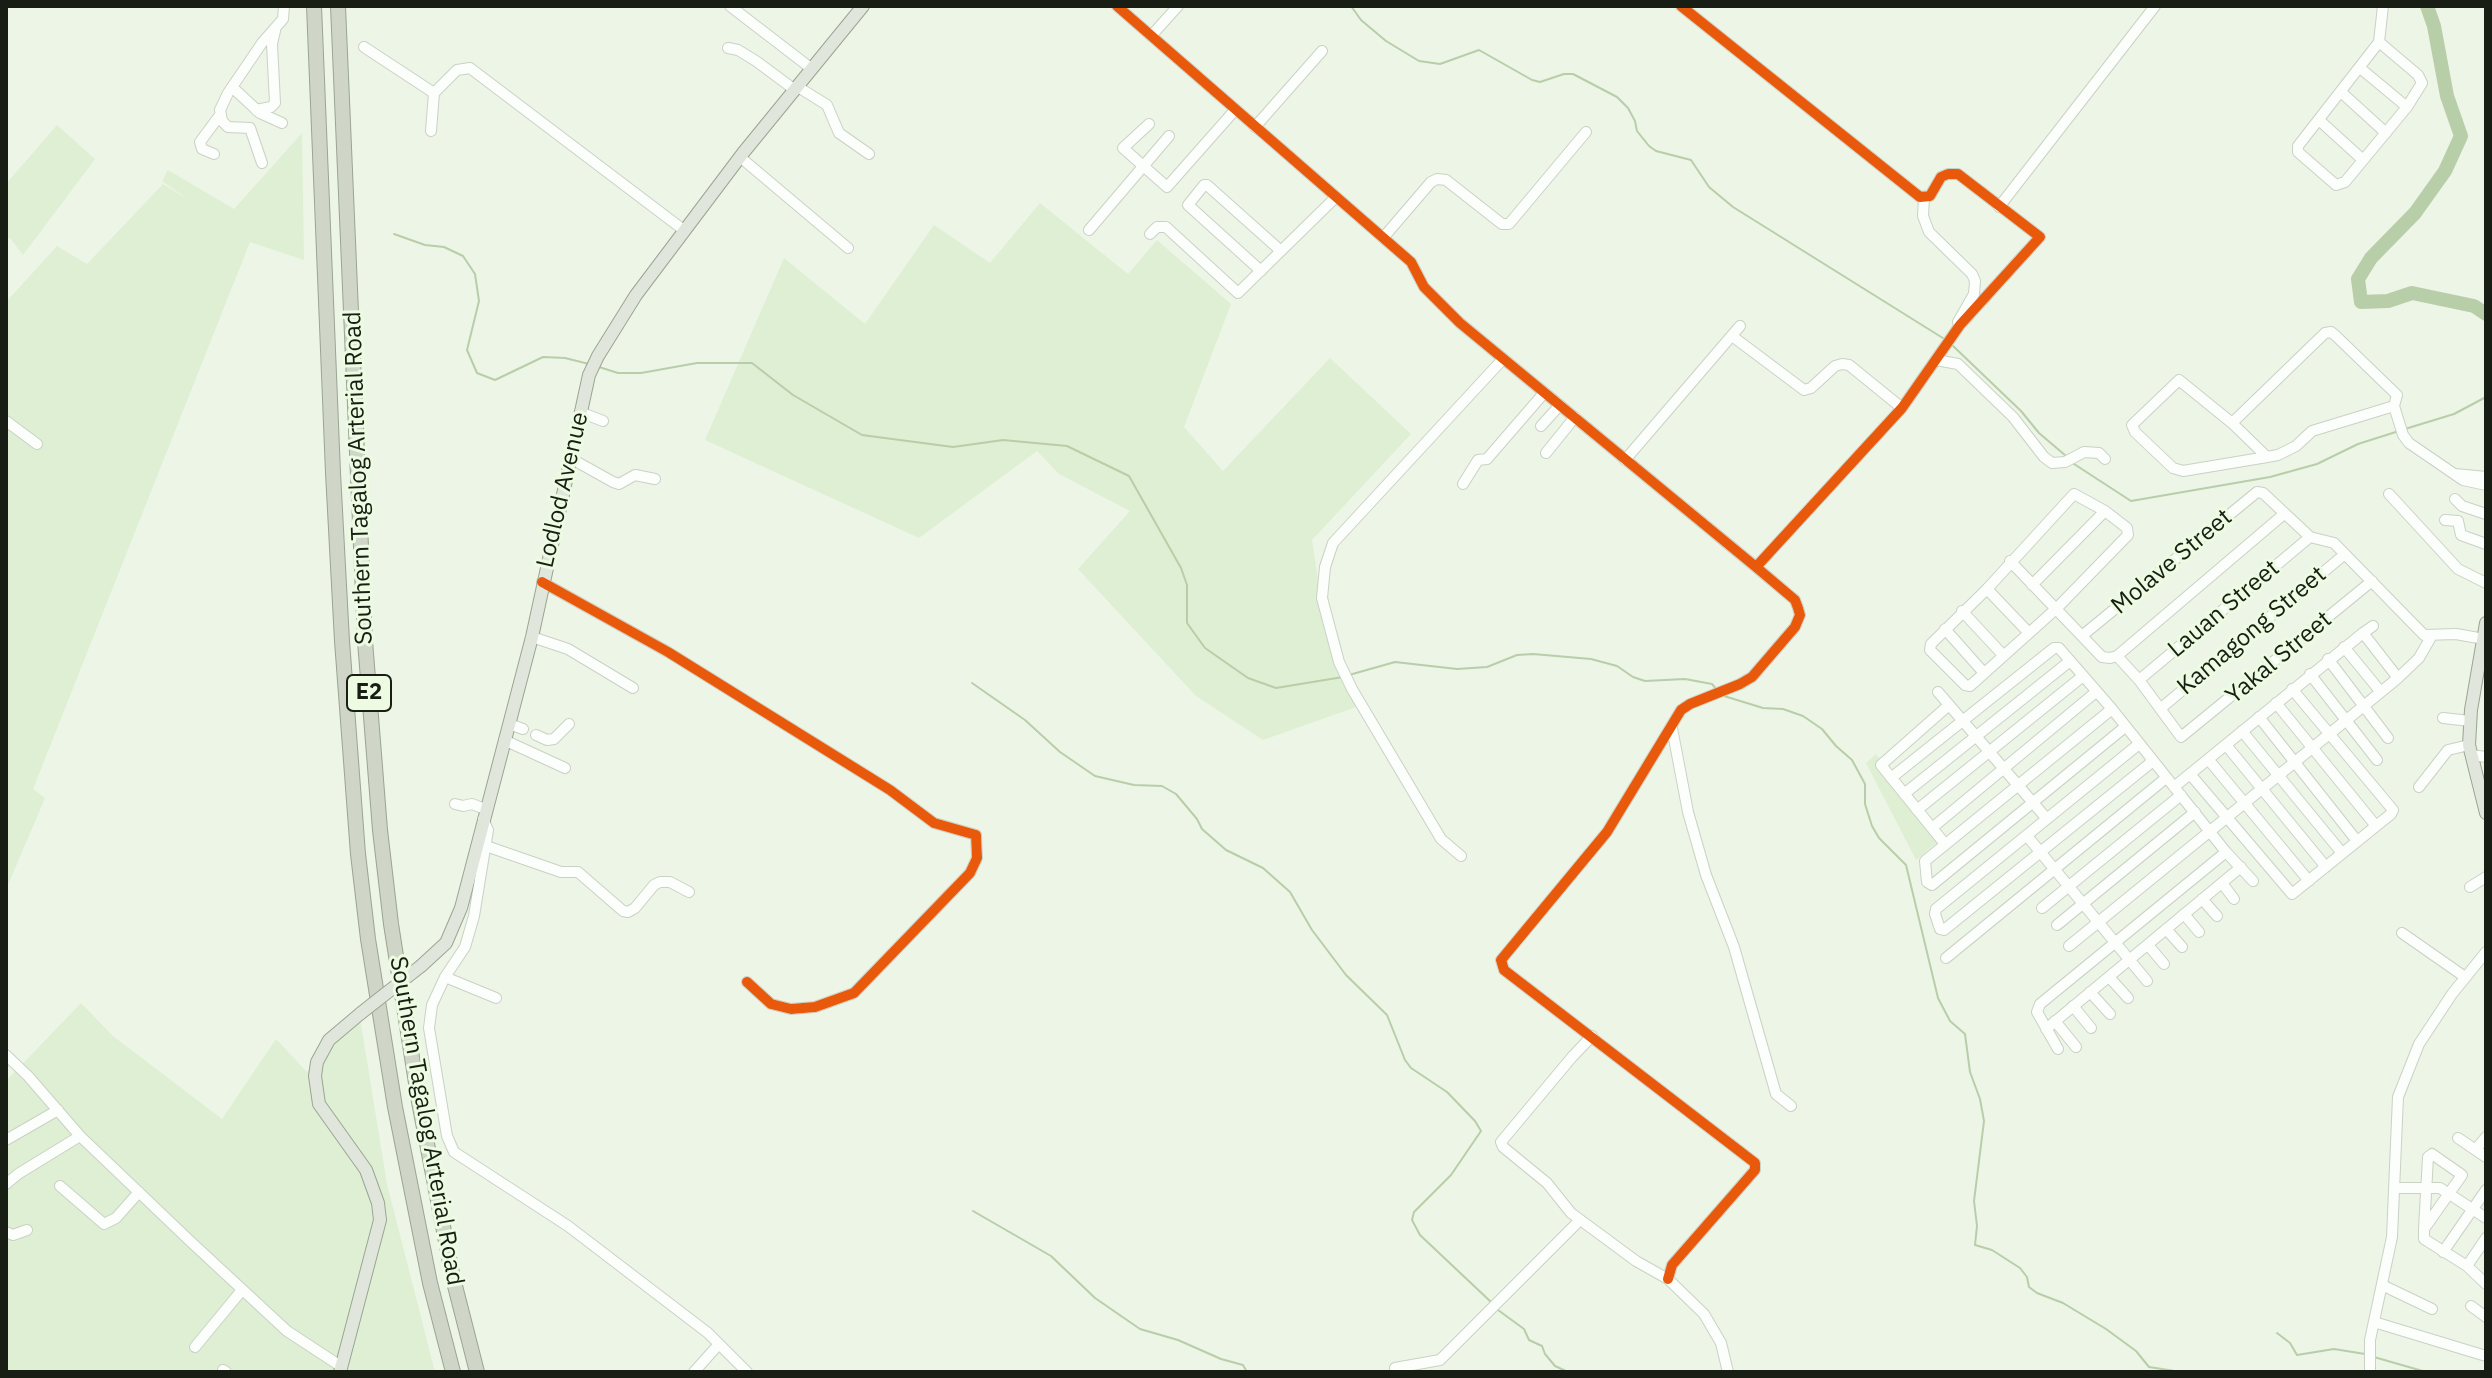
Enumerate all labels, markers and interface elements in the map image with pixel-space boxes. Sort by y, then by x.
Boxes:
street label: Southern Tagalog Arterial Road [339,311,379,645]
street label: Lodlod Avenue [531,409,595,571]
street label: Molave Street [2106,503,2238,621]
street label: Lauan Street [2163,554,2285,664]
street label: Kamagong Street [2172,560,2332,702]
street label: Yakal Street [2220,605,2338,711]
road number: E2 [347,675,391,711]
street label: Southern Tagalog Arterial Road [383,954,469,1288]

